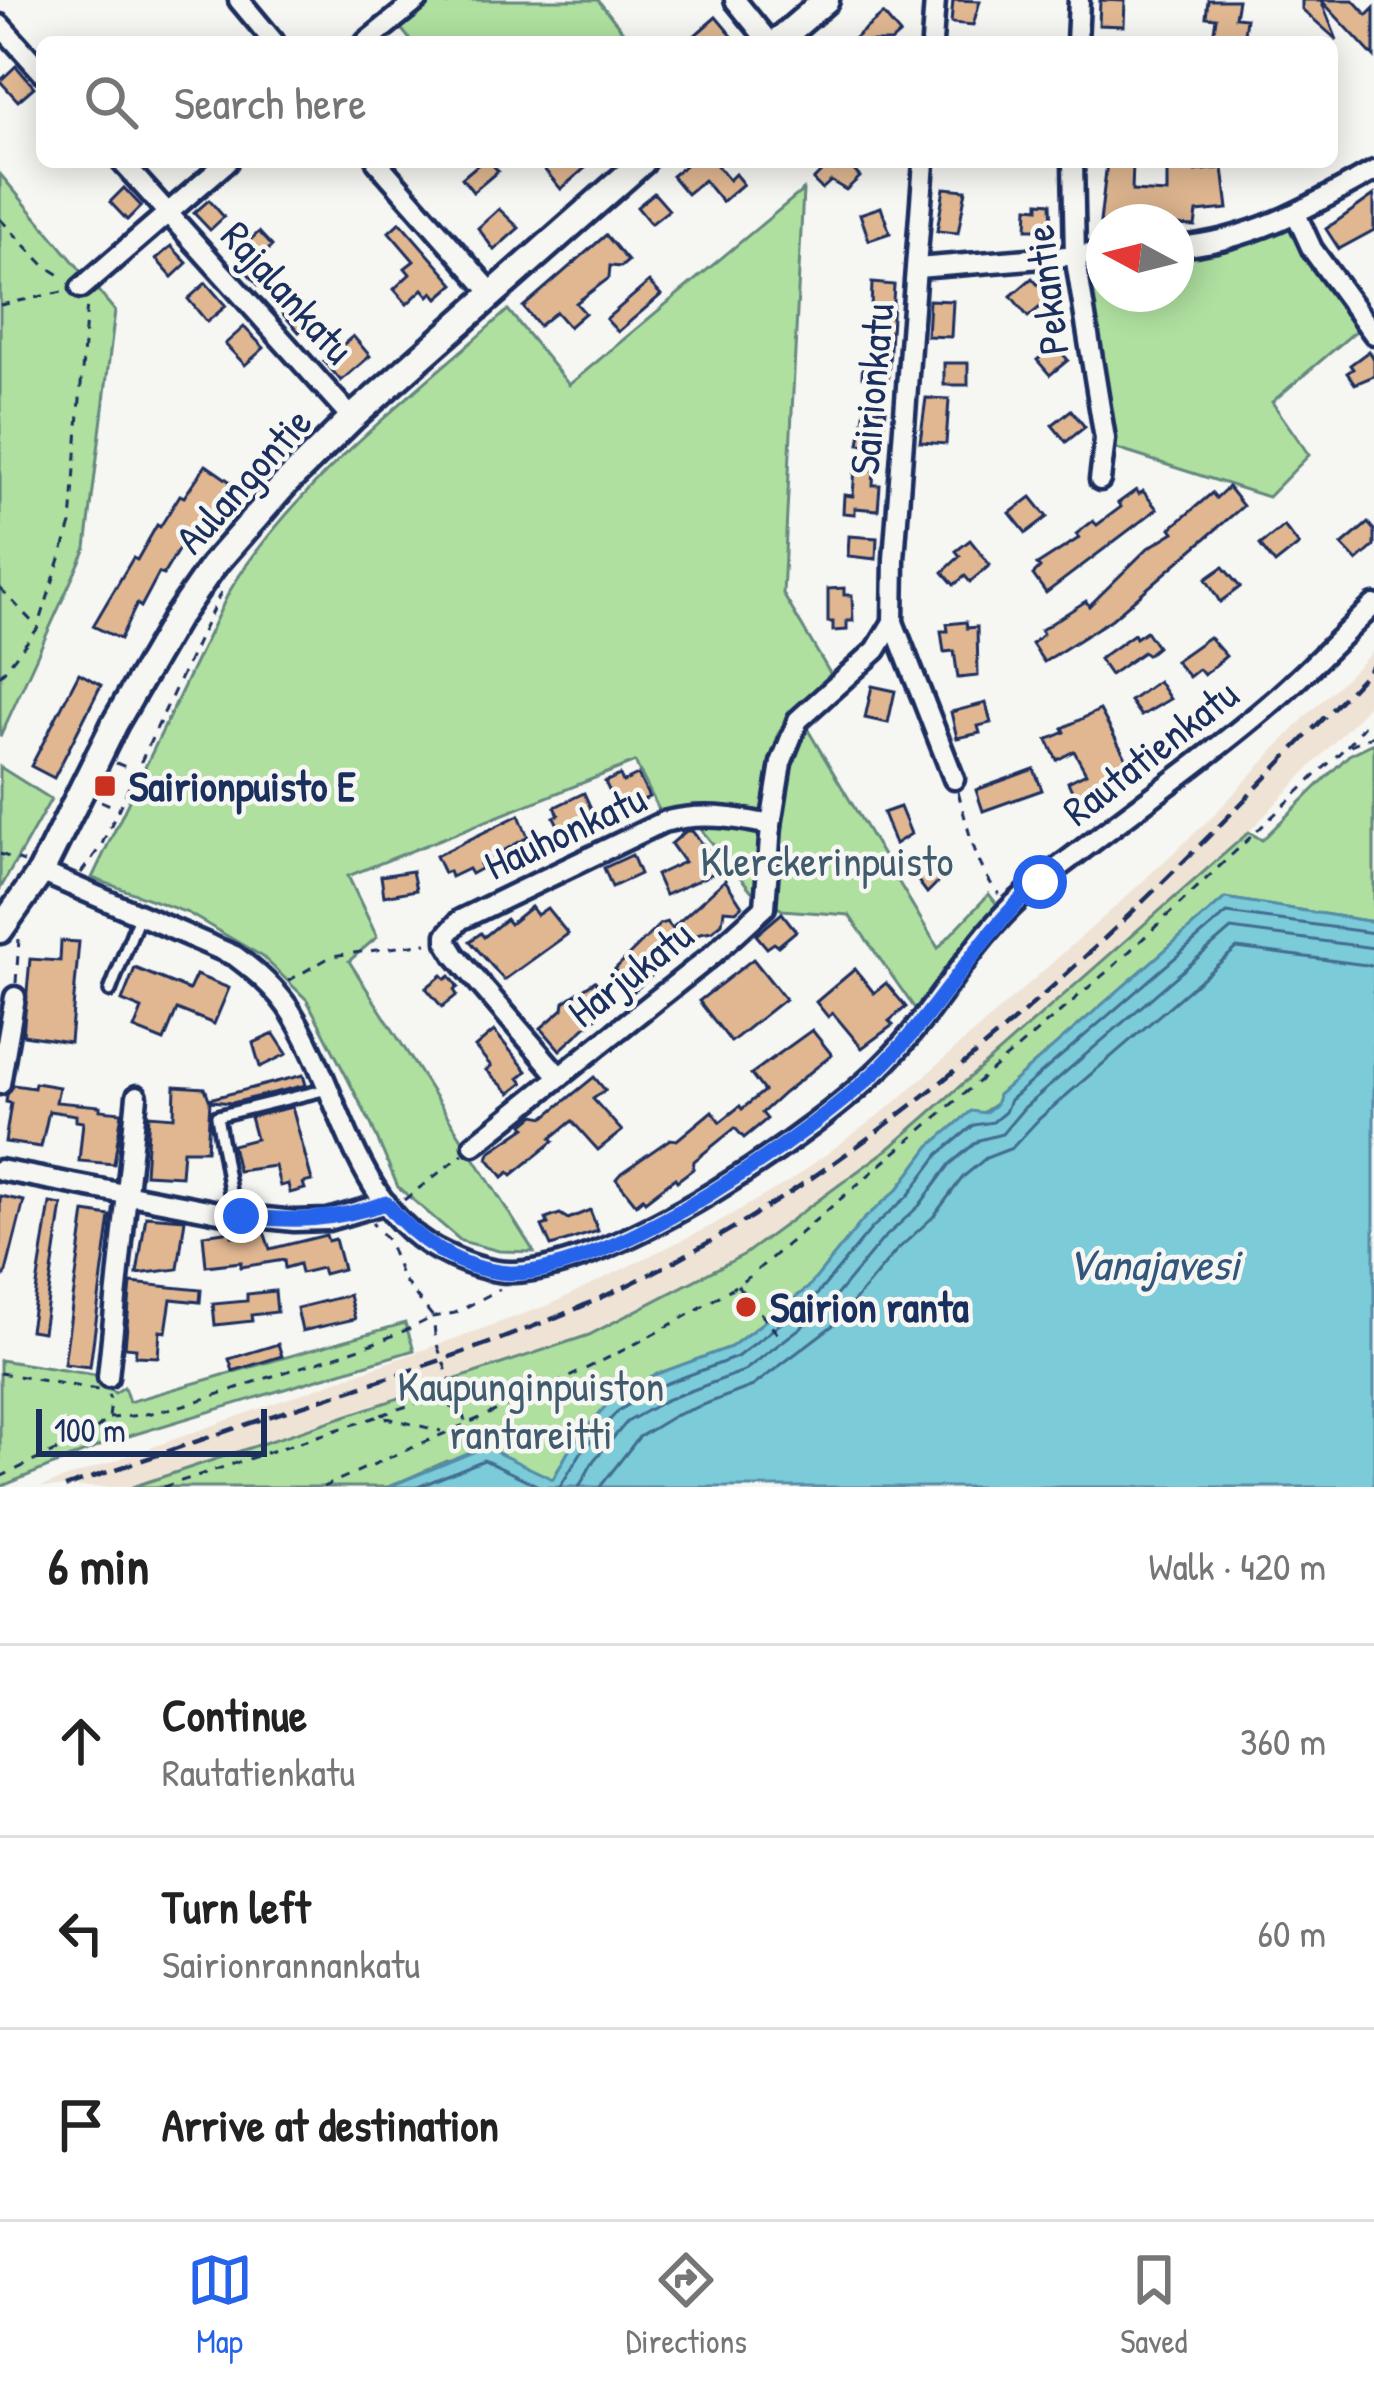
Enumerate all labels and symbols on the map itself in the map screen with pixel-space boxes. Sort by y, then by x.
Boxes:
north arrow [1086,204,1194,312]
street label: Rajalankatu [209,208,368,375]
street label: Pekantie [1009,222,1082,358]
street label: Sairionkatu [835,301,906,477]
street label: Aulangontie [162,394,324,565]
street label: Rautatienkatu [1050,665,1249,838]
place label: Sairionpuisto E [129,757,356,815]
street label: Hauhonkatu [475,768,655,893]
marker: Sairionpuisto E [92,773,118,799]
park label: Klerckerinpuisto [701,832,953,889]
route start [1013,855,1067,909]
street label: Harjukatu [555,906,704,1039]
route end [214,1189,268,1243]
water label: Vanajavesi [1067,1233,1243,1294]
place label: Sairion ranta [770,1278,969,1335]
marker: Sairion ranta [733,1294,759,1320]
park label: Kaupunginpuiston rantareitti [398,1357,664,1462]
scale bar [36,1403,267,1456]

